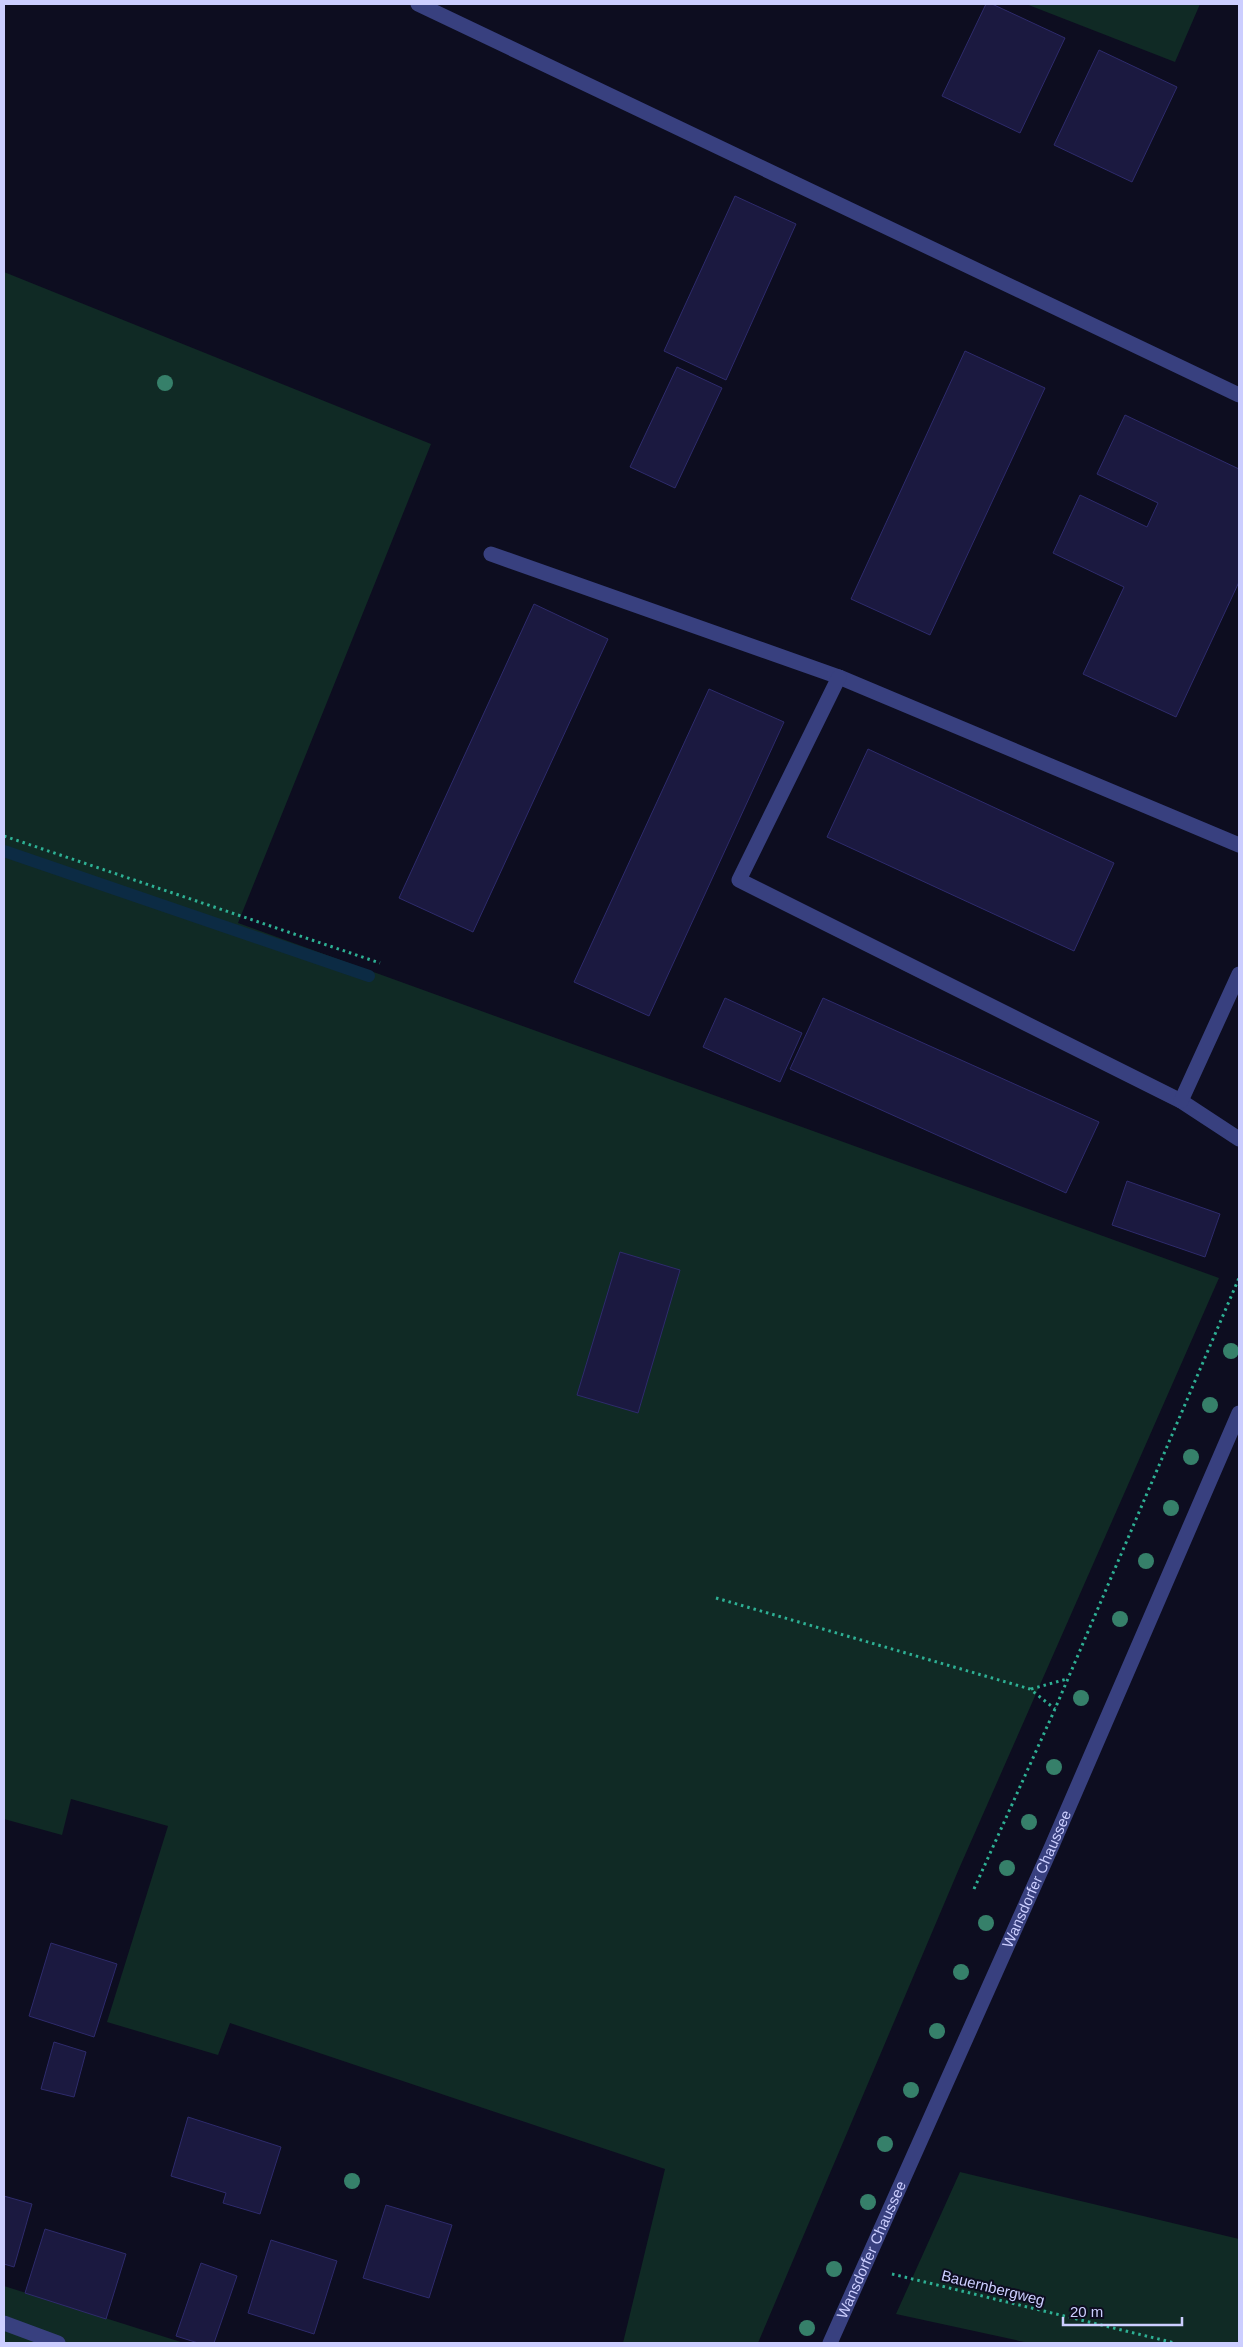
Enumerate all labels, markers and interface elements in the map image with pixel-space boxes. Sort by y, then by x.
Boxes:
street label: Wansdorfer Chaussee [999,1807,1074,1950]
street label: Wansdorfer Chaussee [833,2178,909,2321]
street label: Bauernbergweg [940,2266,1047,2309]
scale bar [1063,2294,1182,2326]
text: 20 m [1070,2303,1103,2320]

